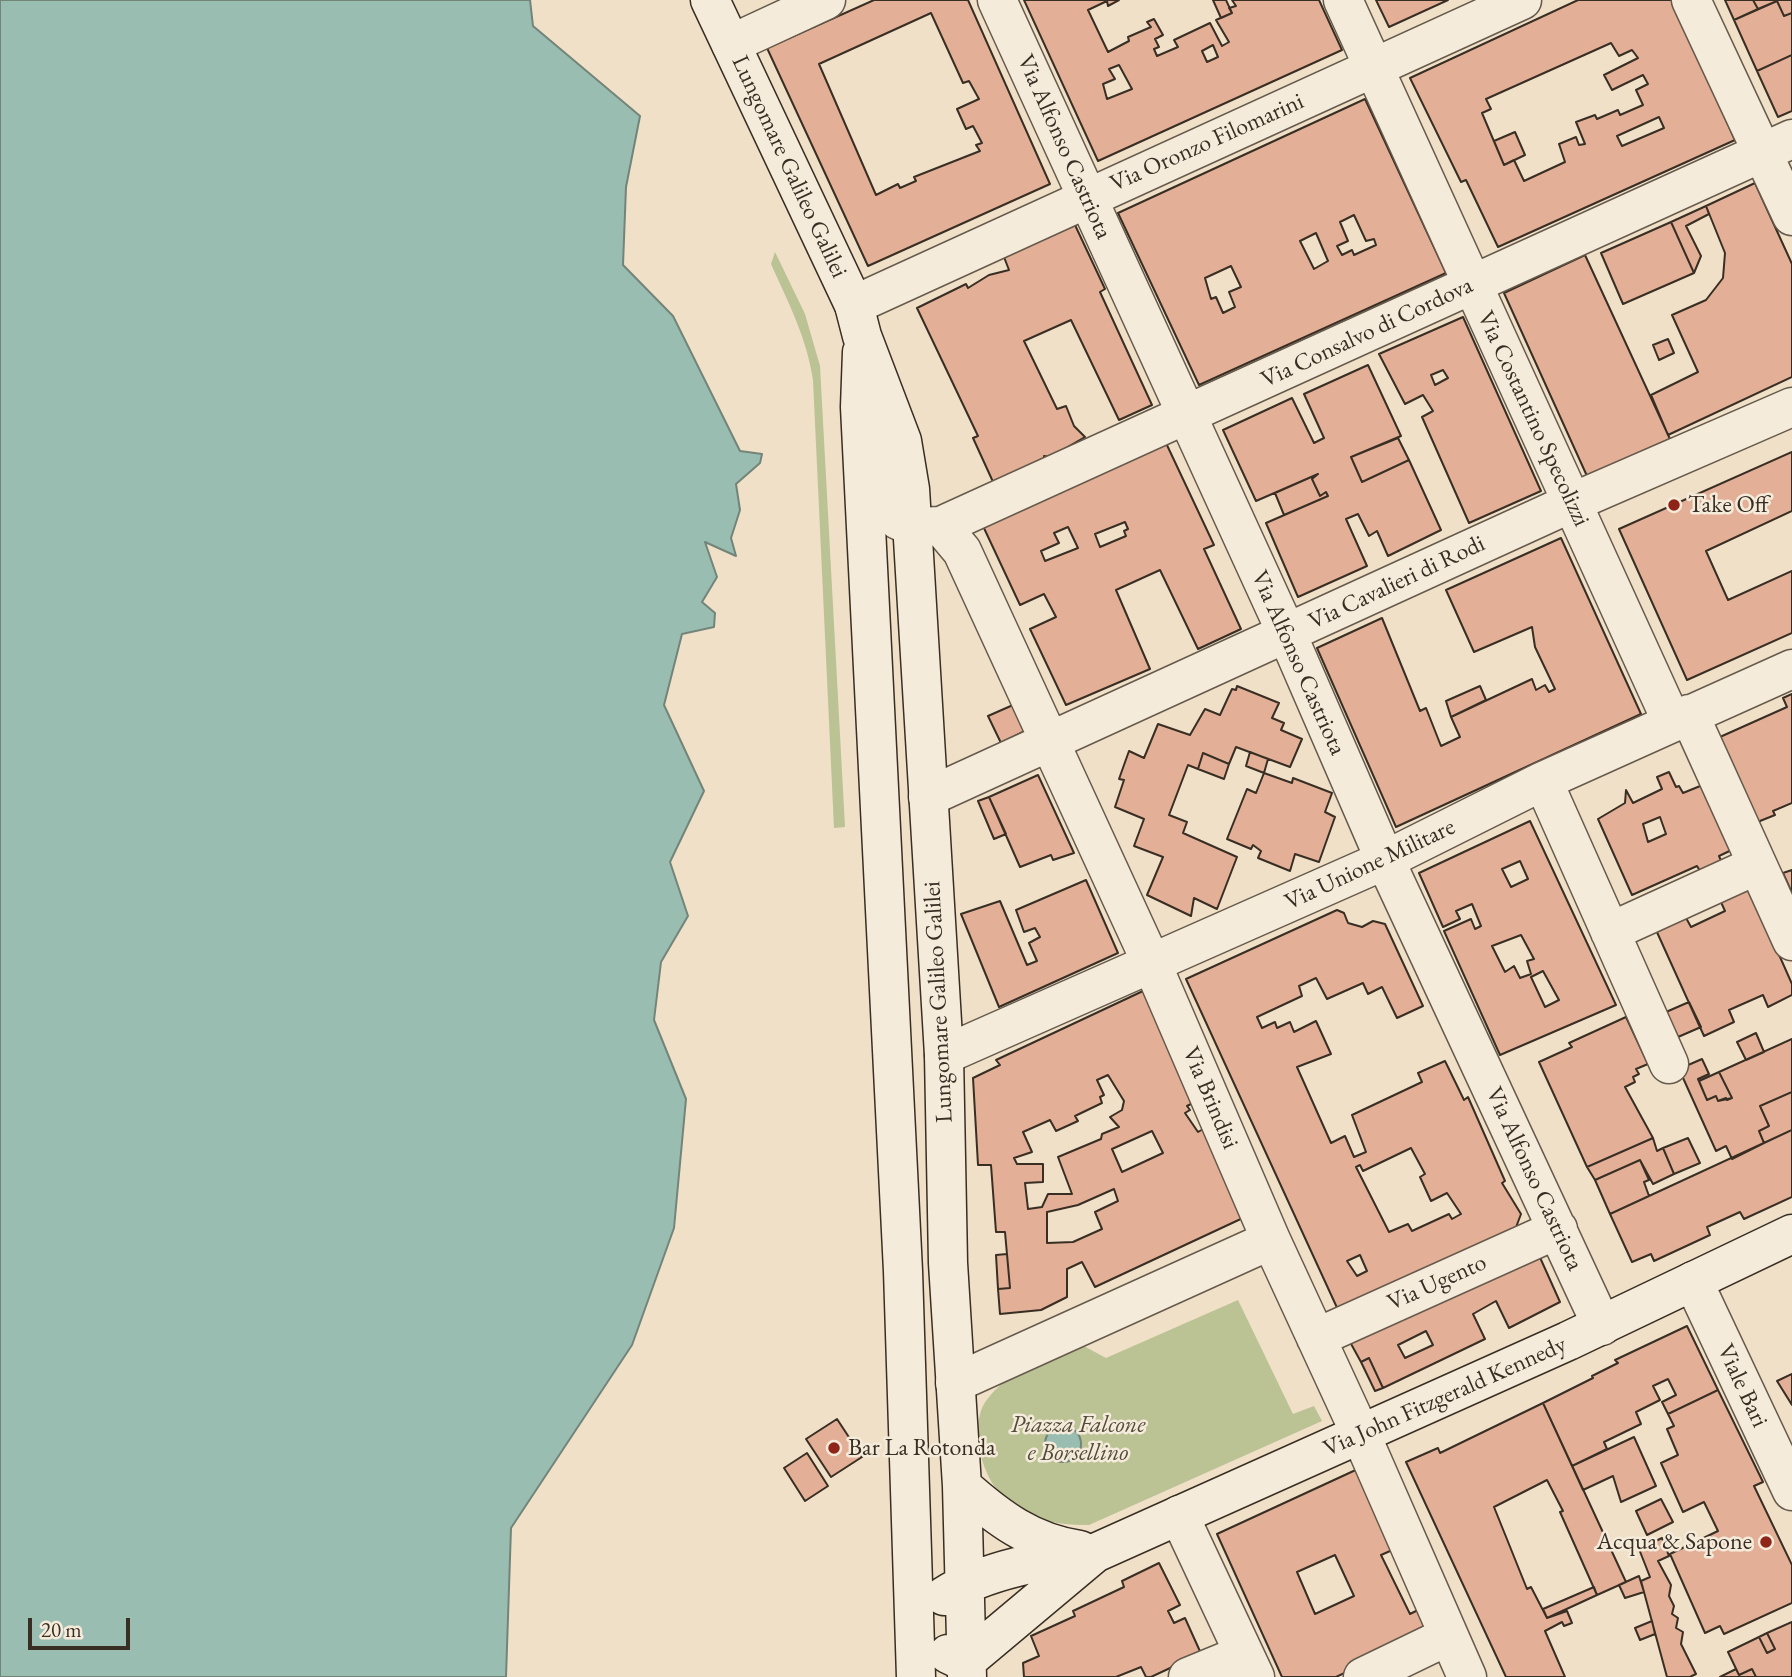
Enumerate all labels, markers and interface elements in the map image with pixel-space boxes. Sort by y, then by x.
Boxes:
street label: Via Alfonso Castriota [1010,50,1118,244]
street label: Lungomare Galileo Galilei [725,51,853,283]
street label: Via Oronzo Filomarini [1106,87,1308,199]
street label: Via Consalvo di Cordova [1257,271,1477,395]
street label: Via Costantino Specolizzi [1470,307,1596,531]
place label: Take Off [1688,491,1769,519]
marker: Take Off [1666,497,1682,513]
street label: Via Cavalieri di Rodi [1304,530,1490,636]
street label: Via Alfonso Castriota [1244,566,1352,760]
street label: Via Unione Militare [1280,813,1460,917]
street label: Lungomare Galileo Galilei [918,880,960,1124]
street label: Via Brindisi [1176,1043,1244,1153]
street label: Via Alfonso Castriota [1479,1083,1589,1275]
street label: Via Ugento [1383,1248,1491,1318]
street label: Via John Fitzgerald Kennedy [1319,1330,1571,1464]
street label: Viale Bari [1710,1340,1774,1432]
park label: Piazza Falcone e Borsellino [1011,1411,1145,1467]
place label: Bar La Rotonda [848,1434,996,1462]
marker: Bar La Rotonda [826,1440,842,1456]
place label: Acqua & Sapone [1597,1528,1752,1556]
marker: Acqua & Sapone [1758,1534,1774,1550]
scale bar [32,1604,133,1648]
text: 20 m [41,1616,82,1643]

